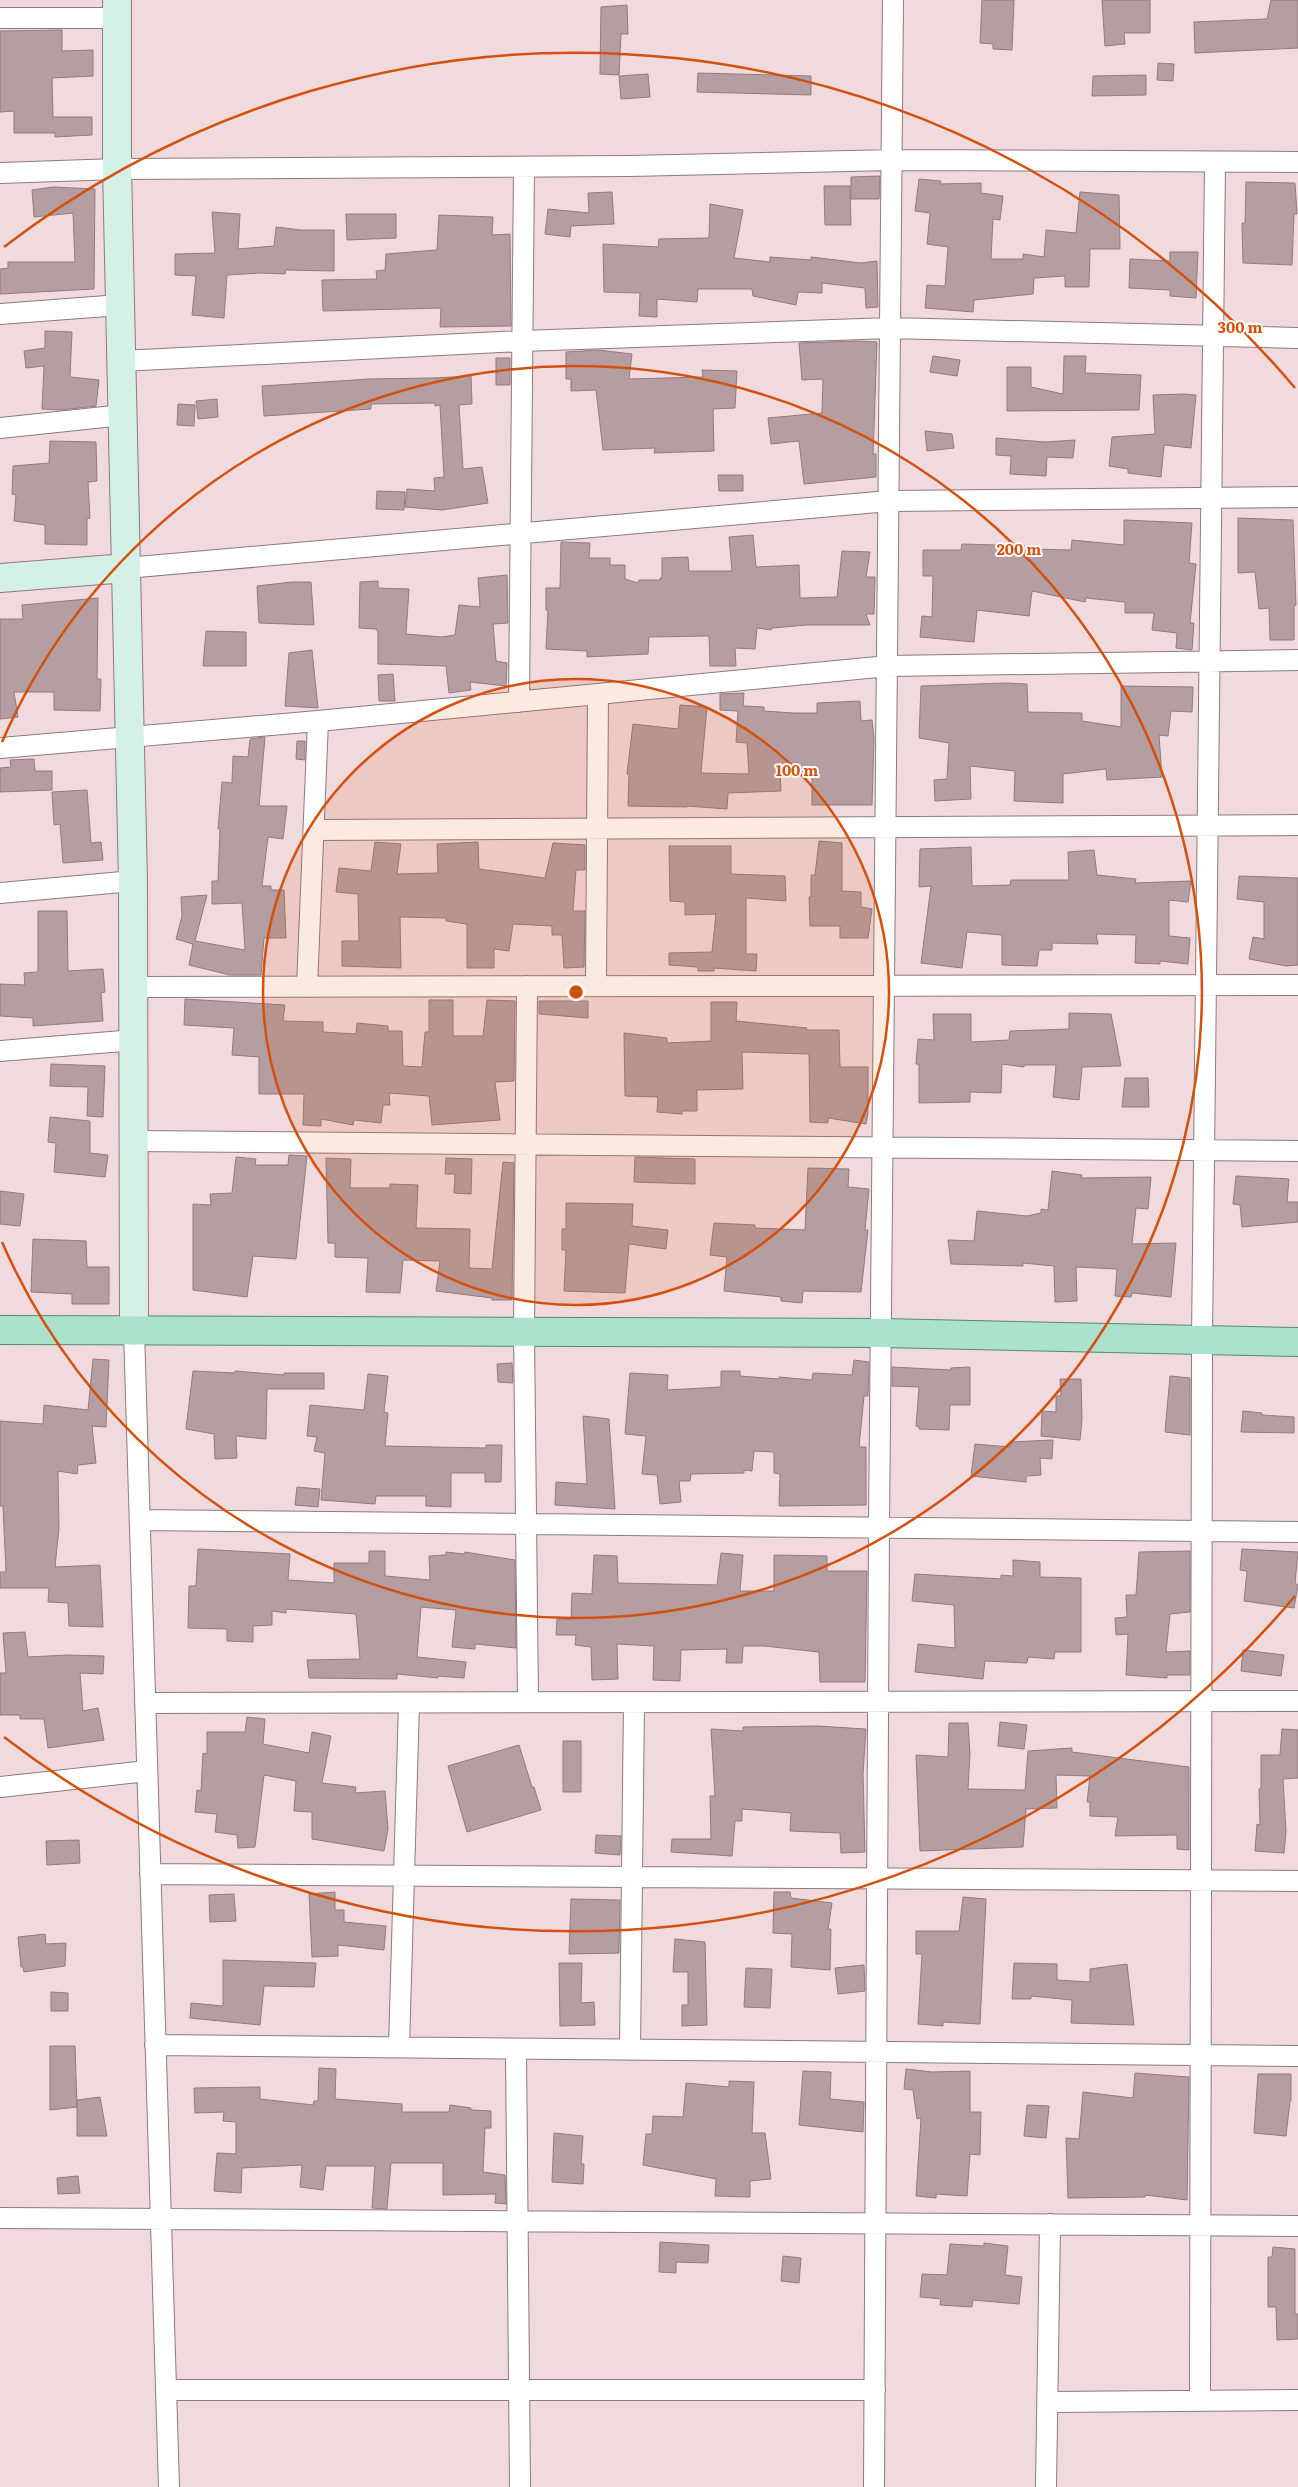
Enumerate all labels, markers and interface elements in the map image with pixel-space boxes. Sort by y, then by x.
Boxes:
text: 300 m [1218,315,1262,338]
text: 200 m [997,537,1041,560]
text: 100 m [776,758,818,781]
centre of rings [567,983,585,1001]

